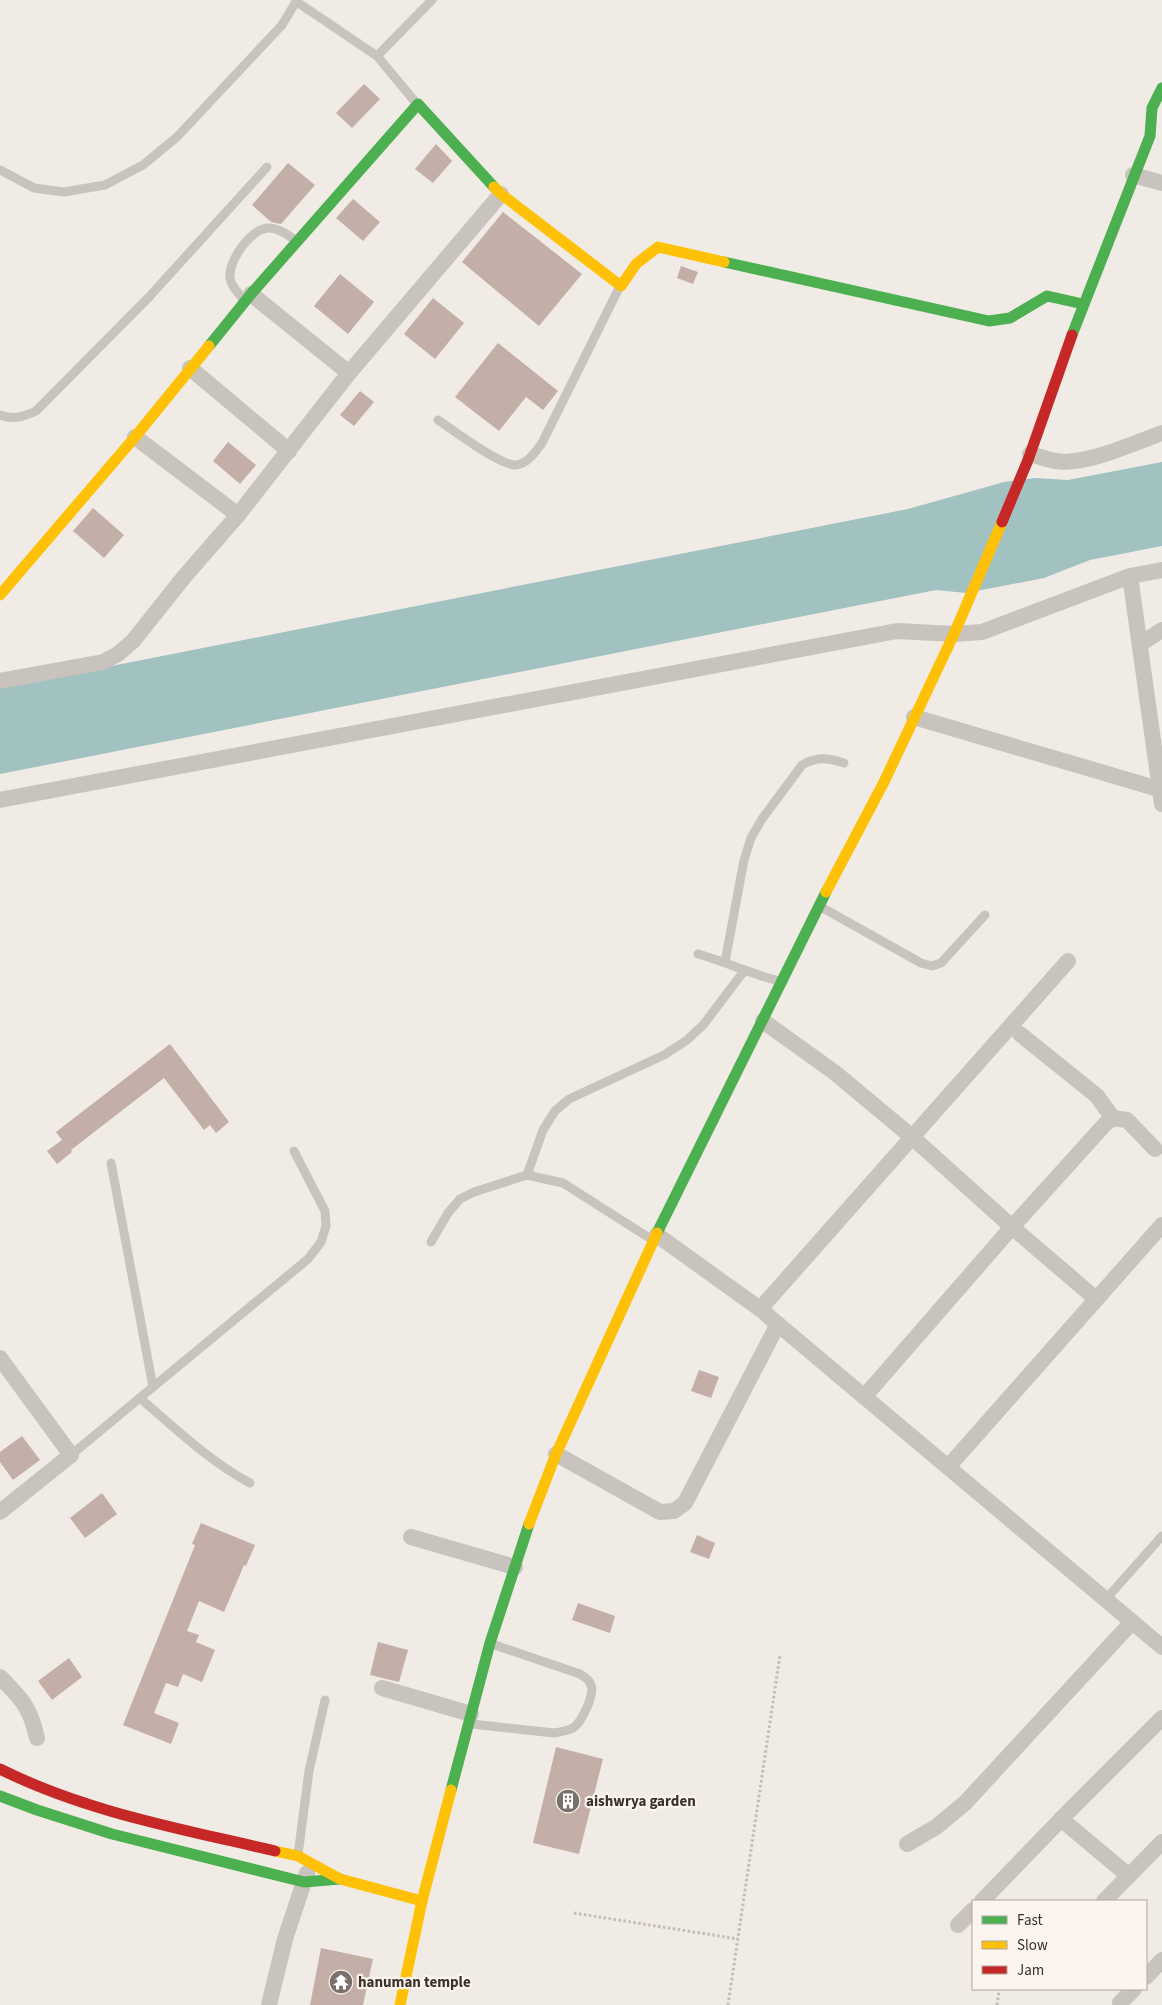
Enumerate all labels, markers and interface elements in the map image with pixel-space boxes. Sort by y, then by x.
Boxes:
building icon: aishwrya garden [555,1788,581,1814]
place label: aishwrya garden [586,1791,696,1812]
legend [972,1900,1147,1990]
text: Fast [1017,1910,1043,1931]
text: Slow [1017,1935,1048,1956]
text: Jam [1017,1960,1044,1981]
temple icon: hanuman temple [328,1969,354,1995]
place label: hanuman temple [358,1972,471,1993]

